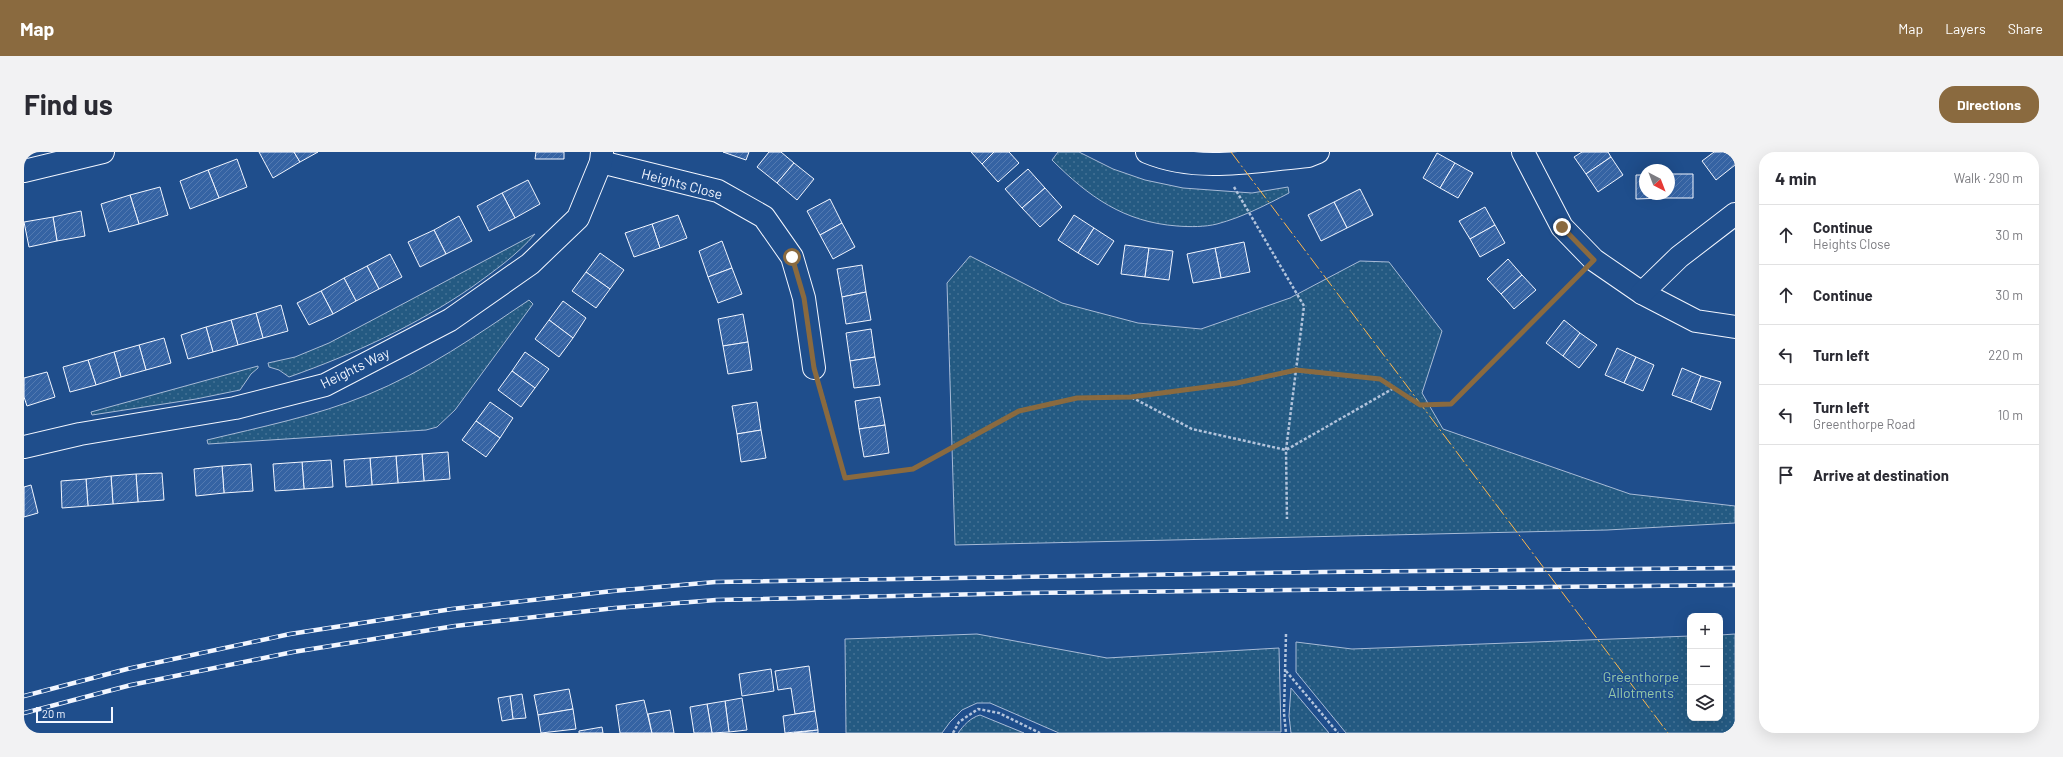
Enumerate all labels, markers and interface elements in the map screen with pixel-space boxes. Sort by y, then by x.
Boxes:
text: Map [20,17,54,40]
text: Map [1898,20,1923,37]
text: Layers [1945,20,1986,37]
text: Share [2008,20,2043,37]
button: Directions [1939,86,2039,123]
text: Find us [24,87,113,121]
north arrow [1639,164,1675,200]
street label: Heights Close [640,165,725,203]
text: 4 min [1775,168,1817,188]
text: Walk · 290 m [1954,170,2023,186]
route end [1553,218,1571,236]
text: Continue [1813,218,1873,236]
icon: ahead [1775,224,1797,246]
text: 30 m [1996,227,2023,243]
text: Heights Close [1813,236,1890,252]
route start [783,248,801,266]
icon: ahead [1775,284,1797,306]
text: Continue [1813,286,1873,304]
text: 30 m [1996,287,2023,303]
street label: Heights Way [317,343,393,392]
icon: left [1775,344,1797,366]
text: Turn left [1813,346,1869,364]
text: 220 m [1988,347,2023,363]
text: Turn left [1813,398,1869,416]
icon: left [1775,404,1797,426]
text: 10 m [1998,407,2023,423]
text: Greenthorpe Road [1813,416,1915,432]
icon: arrive [1775,464,1797,486]
text: Arrive at destination [1813,466,1949,484]
map controls [1687,613,1723,721]
button: + [1687,613,1723,649]
button: − [1687,649,1723,685]
park label: Greenthorpe Allotments [1603,668,1679,701]
button: layers [1687,685,1723,721]
scale bar [36,705,113,724]
text: 20 m [42,707,65,720]

